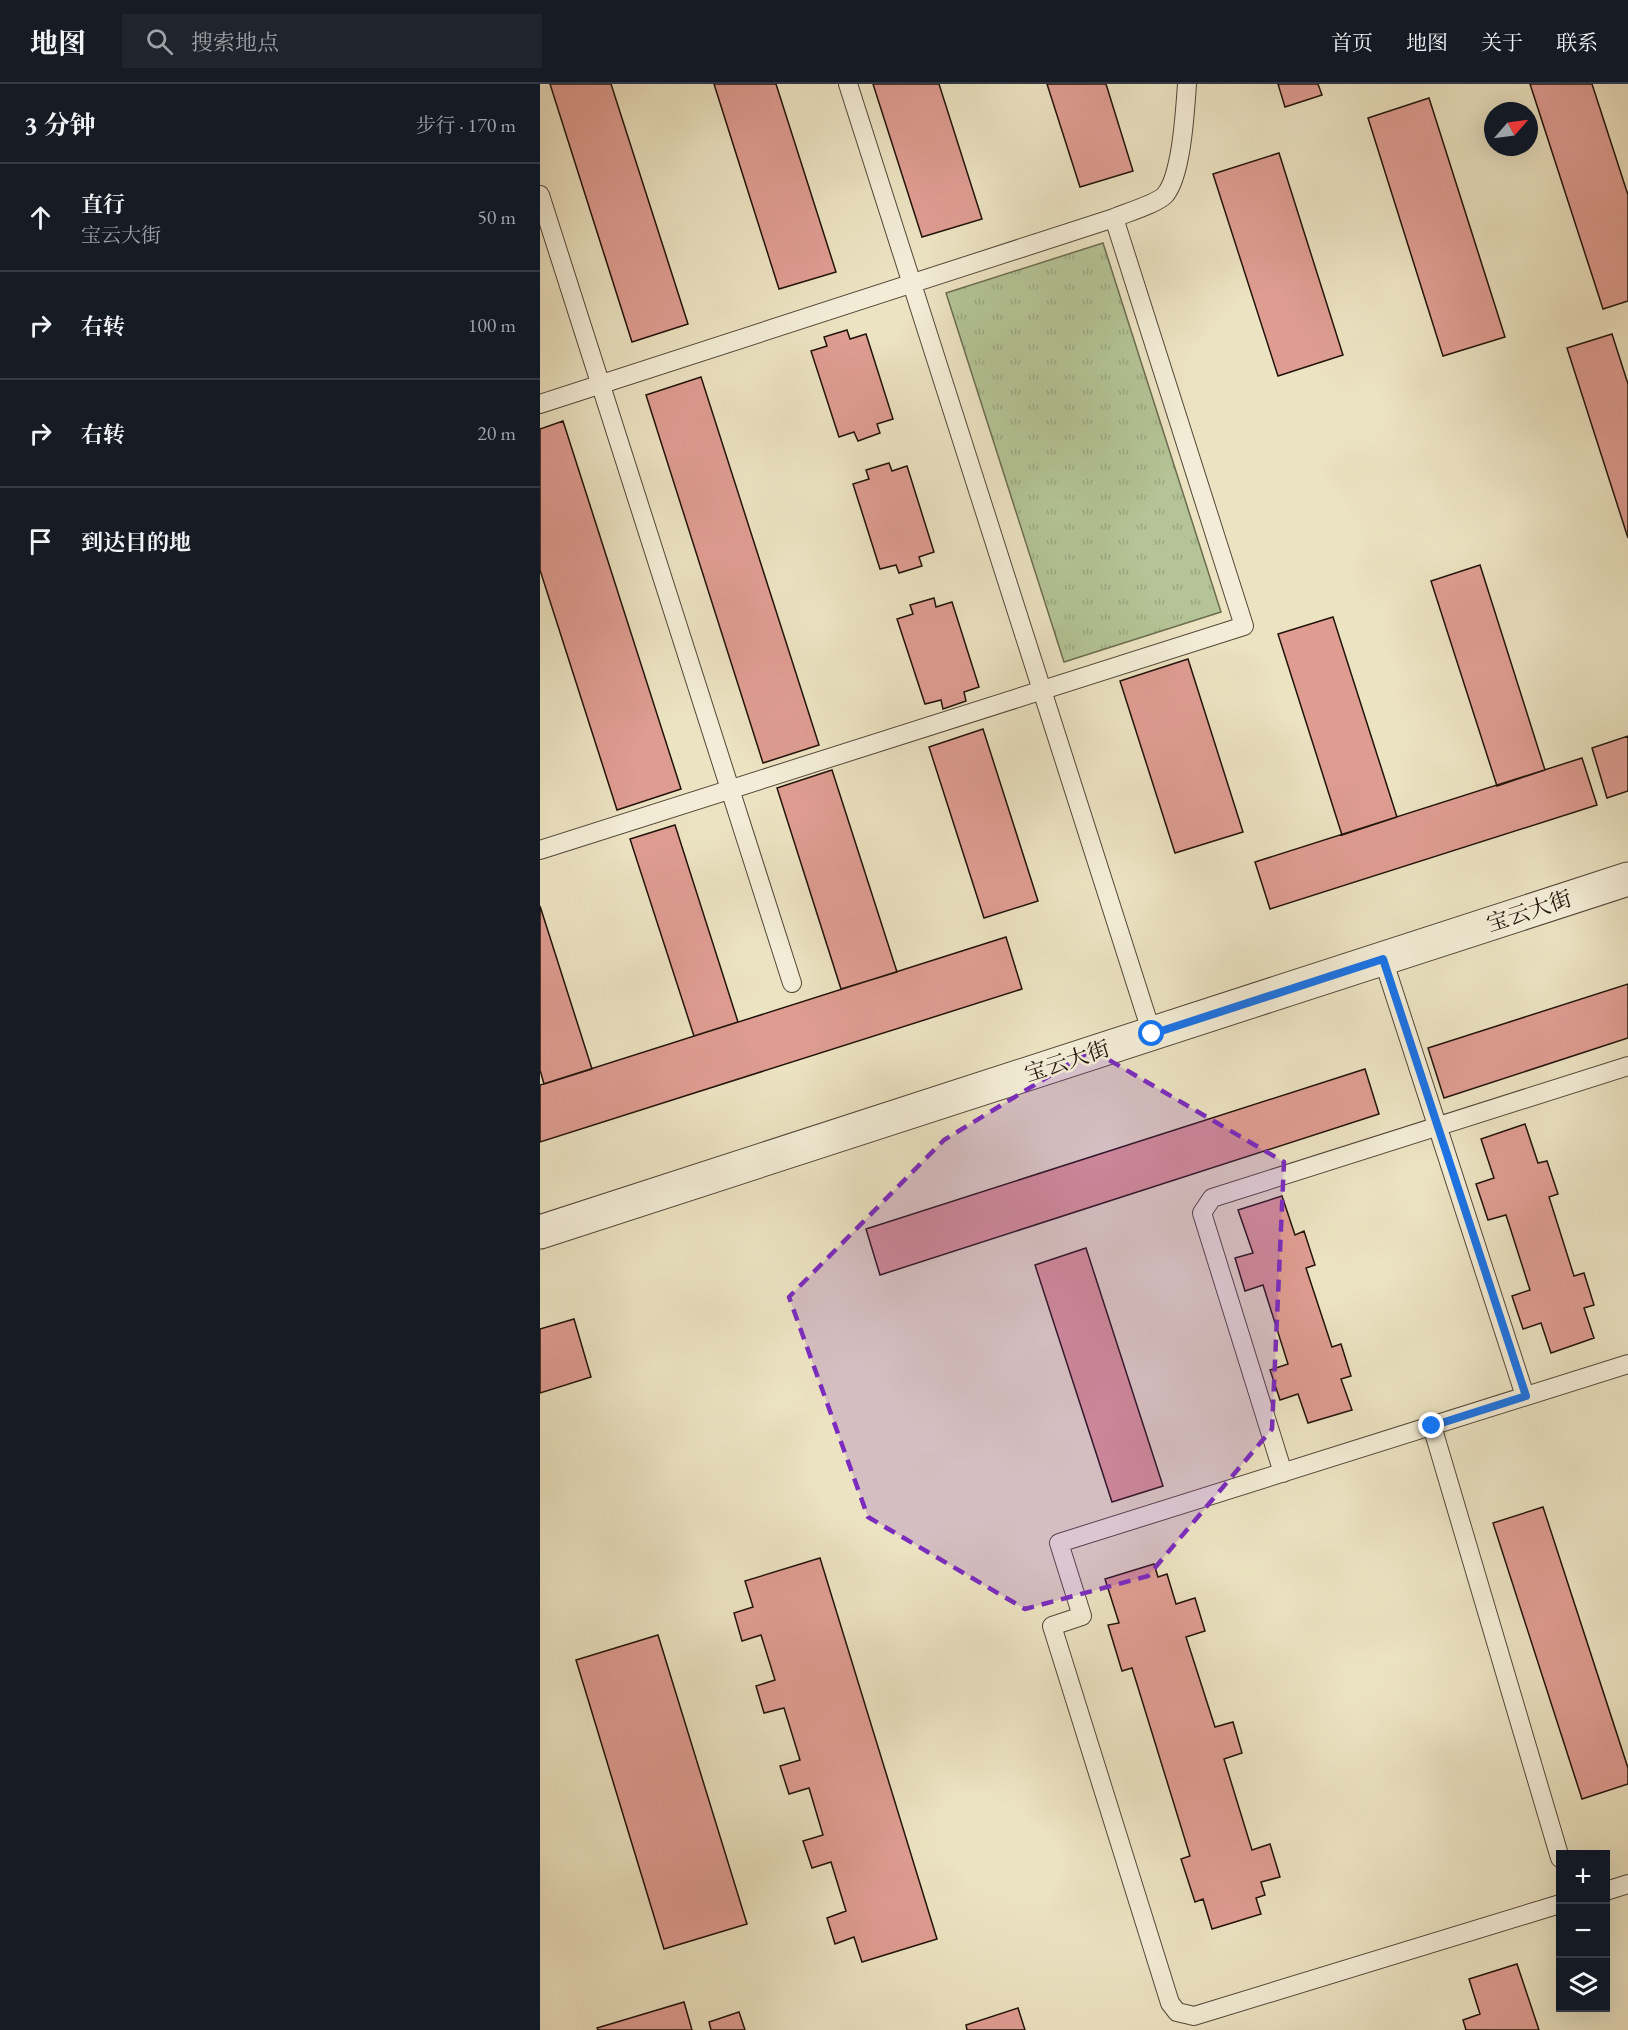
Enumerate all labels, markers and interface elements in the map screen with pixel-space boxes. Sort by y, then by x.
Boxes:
search box [122,14,542,68]
text: 地图 [30,25,86,61]
icon: search [143,25,176,58]
text: 搜索地点 [191,28,279,57]
text: 首页 [1331,29,1373,56]
text: 地图 [1406,29,1448,56]
text: 关于 [1481,29,1523,56]
text: 联系 [1556,29,1598,56]
north arrow [1484,102,1538,156]
text: 3 分钟 [24,108,96,142]
text: 步行 · 170 m [416,112,516,138]
text: 直行 [81,190,125,219]
icon: ahead [24,201,57,234]
text: 50 m [477,204,516,230]
text: 宝云大街 [81,222,161,248]
icon: right [24,309,57,342]
text: 右转 [81,312,125,341]
text: 100 m [468,312,516,338]
icon: right [24,417,57,450]
text: 右转 [81,420,125,449]
text: 20 m [477,420,516,446]
icon: arrive [24,525,57,558]
text: 到达目的地 [81,528,191,557]
street label: 宝云大街 [1483,884,1575,938]
route start [1138,1020,1164,1046]
street label: 宝云大街 [1021,1034,1113,1088]
route end [1418,1412,1444,1438]
map controls [1556,1850,1610,2012]
button: + [1556,1850,1610,1904]
button: − [1556,1904,1610,1958]
button: layers [1556,1958,1610,2012]

